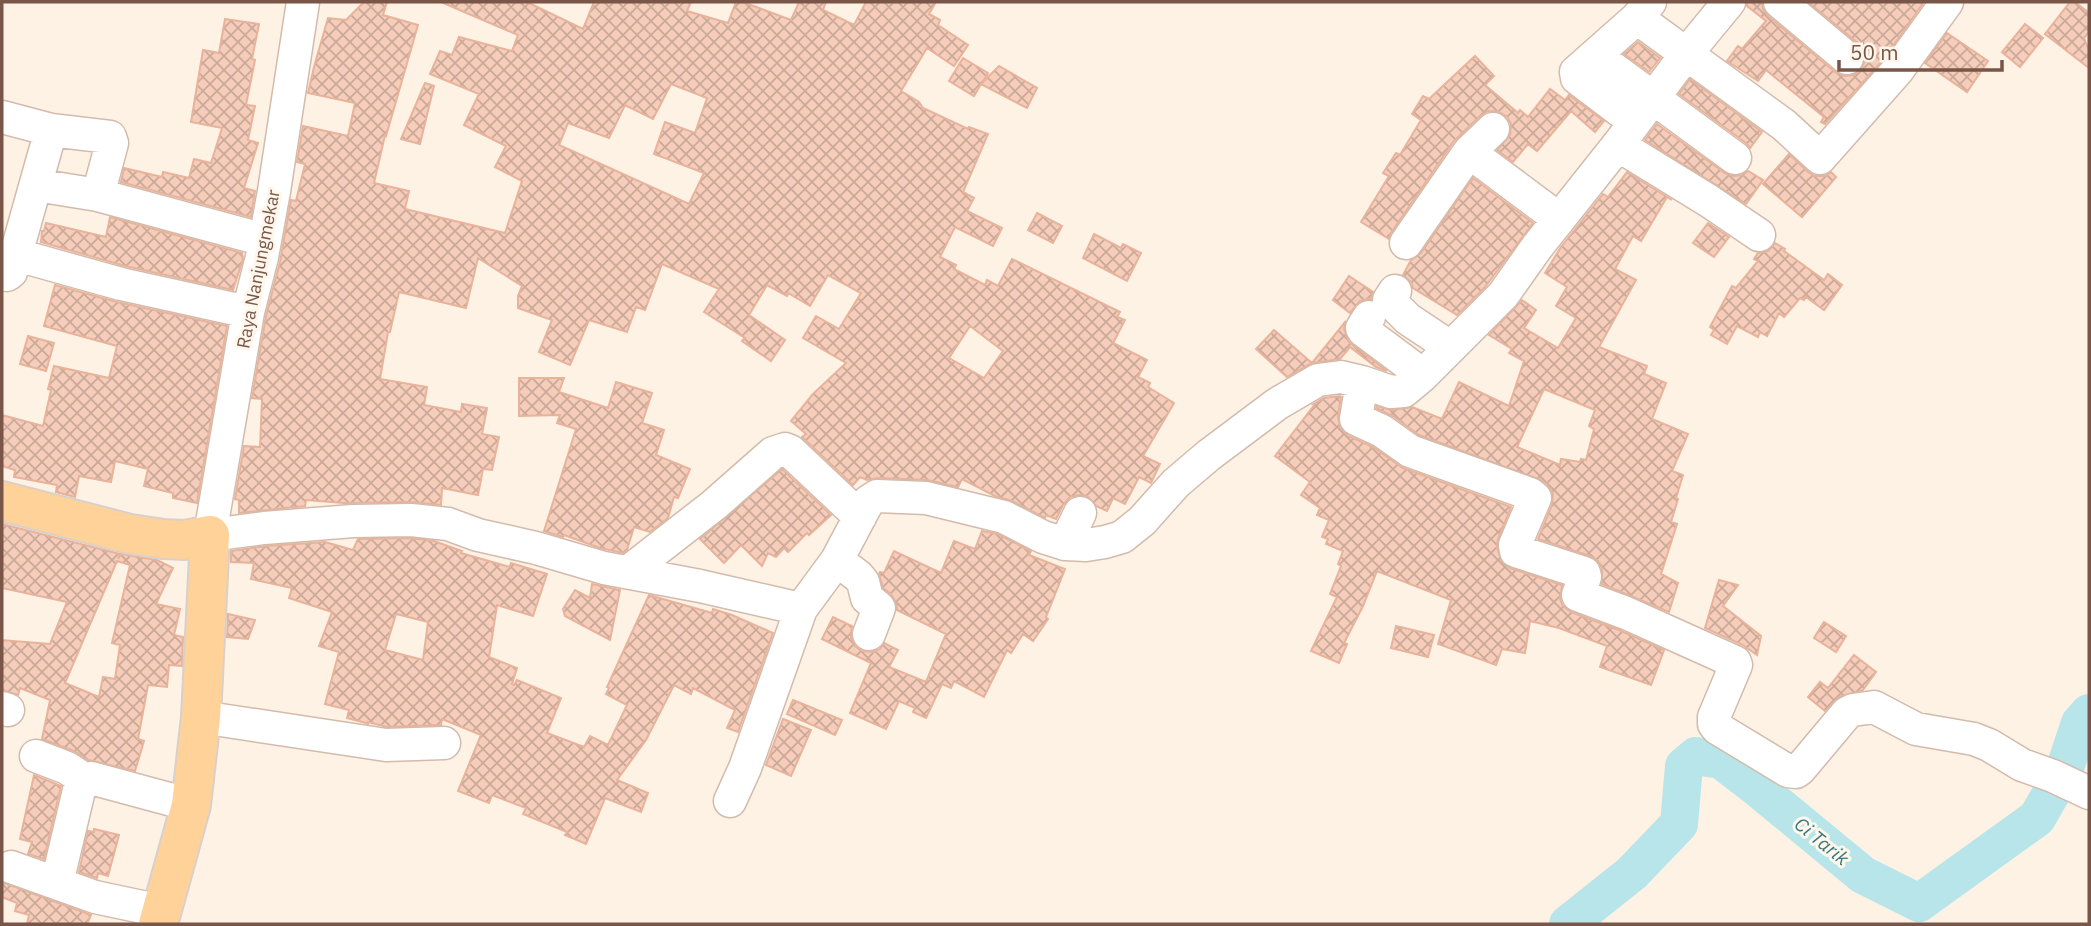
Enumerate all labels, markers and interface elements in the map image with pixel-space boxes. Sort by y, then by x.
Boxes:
scale bar [1839,28,2002,72]
text: 50 m [1850,38,1899,66]
street label: Raya Nanjungmekar [231,187,285,351]
water label: Ci Tarik [1790,812,1855,871]

